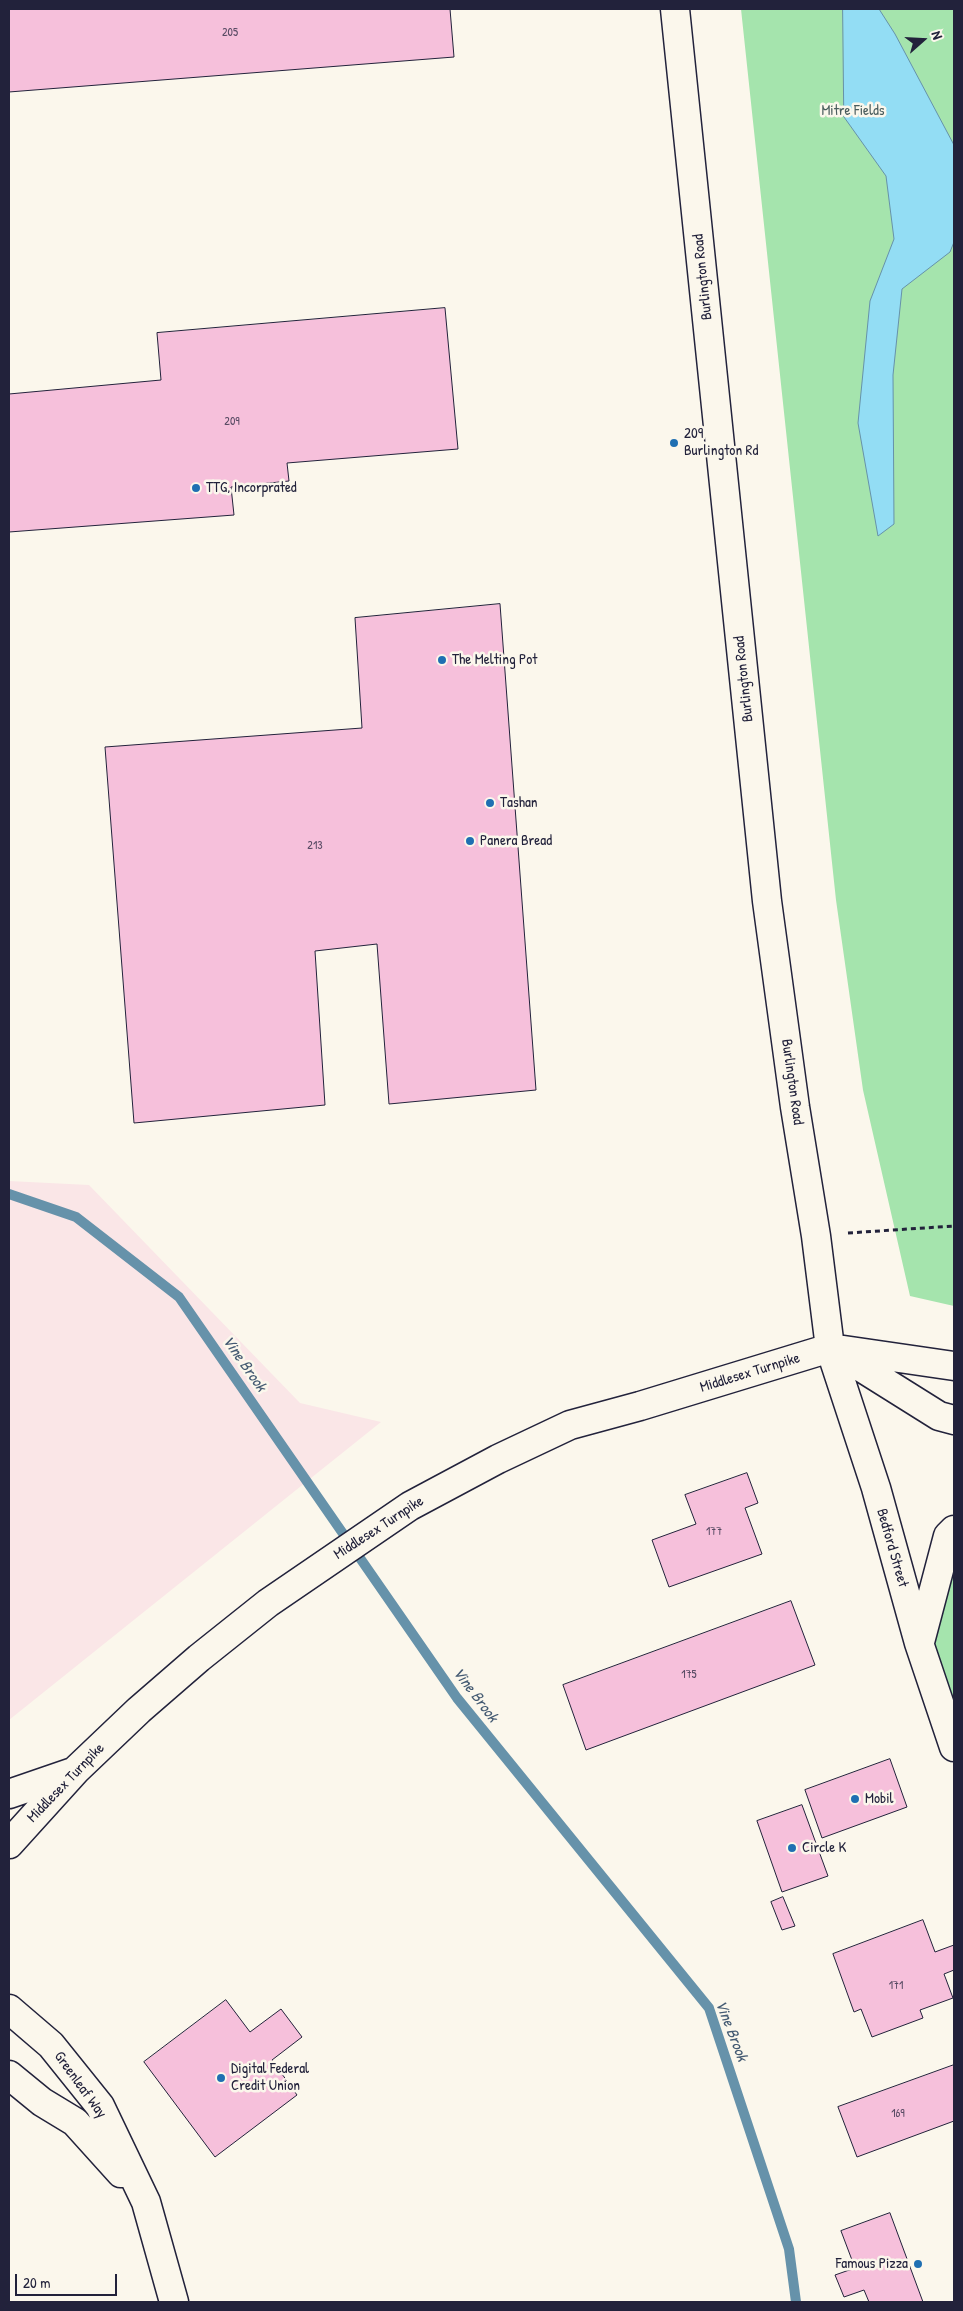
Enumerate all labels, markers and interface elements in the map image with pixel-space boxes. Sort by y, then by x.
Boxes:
north arrow [898,15,948,65]
house number: 205 [222,26,238,40]
text: N [927,28,948,42]
park label: Mitre Fields [821,102,885,120]
street label: Burlington Road [690,233,716,321]
house number: 209 [224,415,240,429]
place label: 209 Burlington Rd [684,425,758,460]
marker: 209 Burlington Rd [668,437,680,449]
place label: TTG, Incorprated [206,479,297,497]
marker: TTG, Incorprated [190,482,202,494]
street label: Burlington Road [731,635,757,723]
place label: The Melting Pot [452,651,537,669]
marker: The Melting Pot [436,654,448,666]
place label: Tashan [500,794,538,812]
marker: Tashan [484,797,496,809]
place label: Panera Bread [480,832,552,850]
marker: Panera Bread [464,835,476,847]
house number: 213 [307,839,323,853]
street label: Burlington Road [777,1038,807,1126]
water label: Vine Brook [218,1332,270,1396]
street label: Middlesex Turnpike [698,1349,802,1397]
street label: Middlesex Turnpike [331,1492,427,1564]
street label: Bedford Street [872,1507,912,1589]
house number: 177 [706,1525,722,1539]
water label: Vine Brook [448,1664,502,1726]
house number: 175 [681,1668,697,1682]
street label: Middlesex Turnpike [24,1740,108,1826]
place label: Mobil [865,1790,893,1808]
marker: Mobil [849,1793,861,1805]
place label: Circle K [802,1839,846,1857]
marker: Circle K [786,1842,798,1854]
house number: 171 [889,1979,903,1993]
water label: Vine Brook [711,1998,751,2064]
street label: Greenleaf Way [50,2048,110,2122]
place label: Digital Federal Credit Union [231,2060,309,2095]
marker: Digital Federal Credit Union [215,2072,227,2084]
house number: 169 [891,2107,905,2121]
place label: Famous Pizza [836,2255,908,2273]
marker: Famous Pizza [912,2258,924,2270]
scale bar [18,2264,120,2296]
text: 20 m [23,2272,50,2293]

